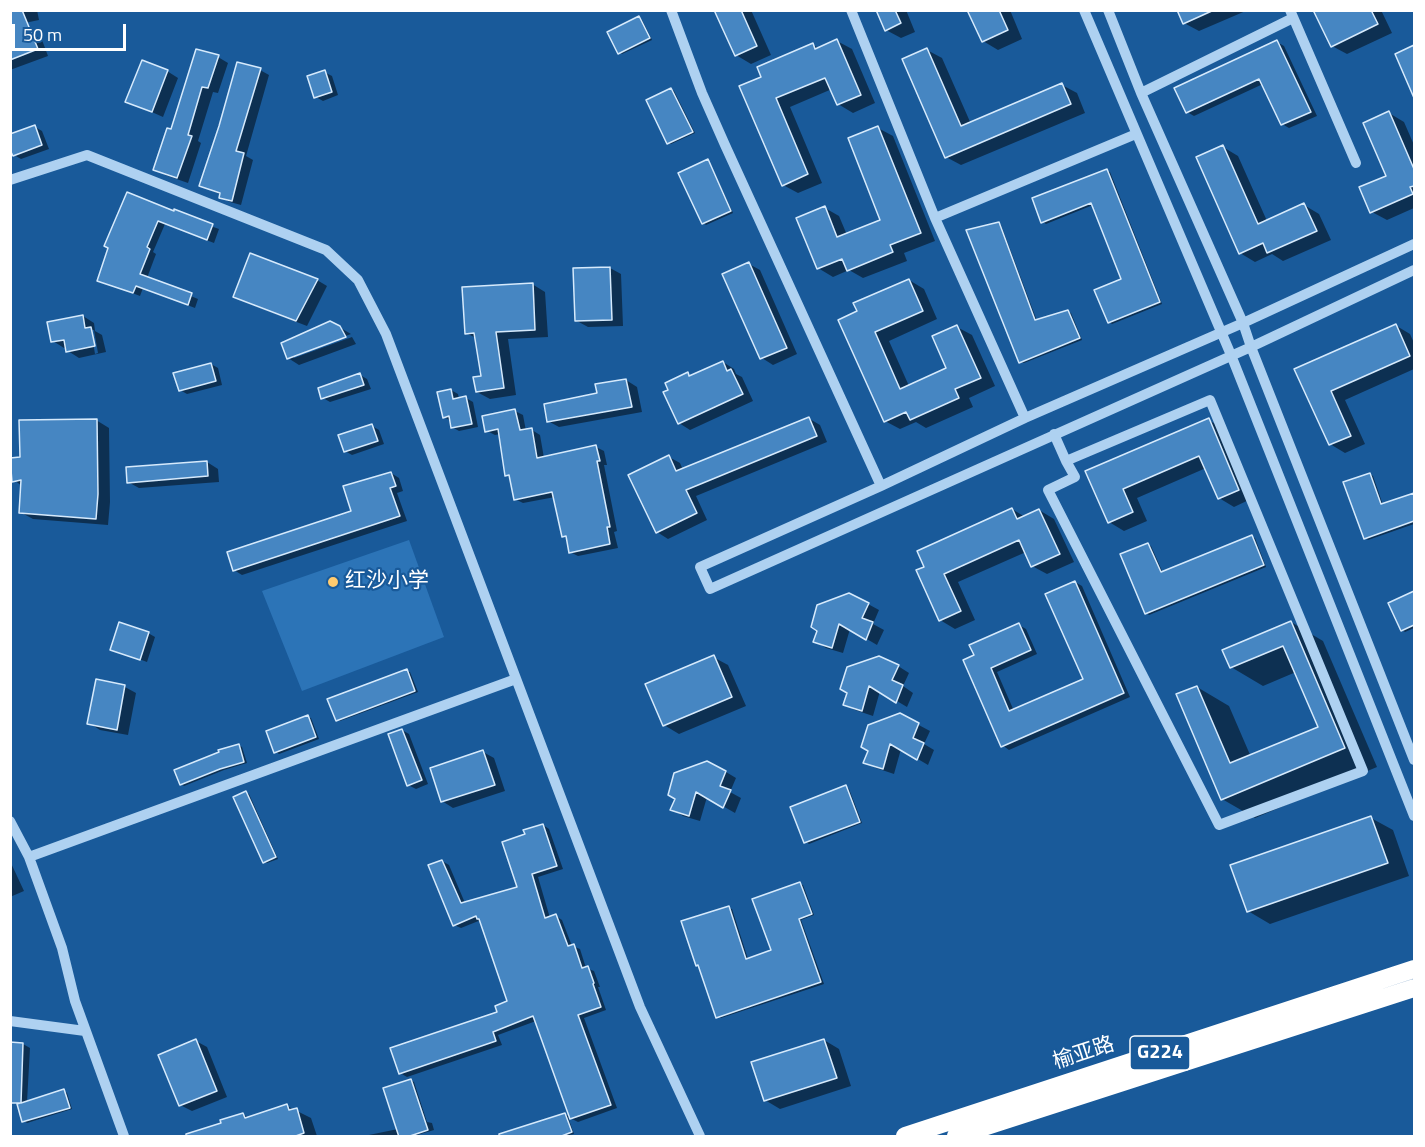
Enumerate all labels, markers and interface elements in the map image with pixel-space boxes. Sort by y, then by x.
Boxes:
scale bar [15,12,129,50]
text: 50 m [23,21,62,48]
place label: 红沙小学 [345,569,429,595]
marker: 红沙小学 [326,575,340,589]
street label: 榆亚路 [1050,1032,1118,1076]
road number: G224 [1130,1036,1190,1070]

